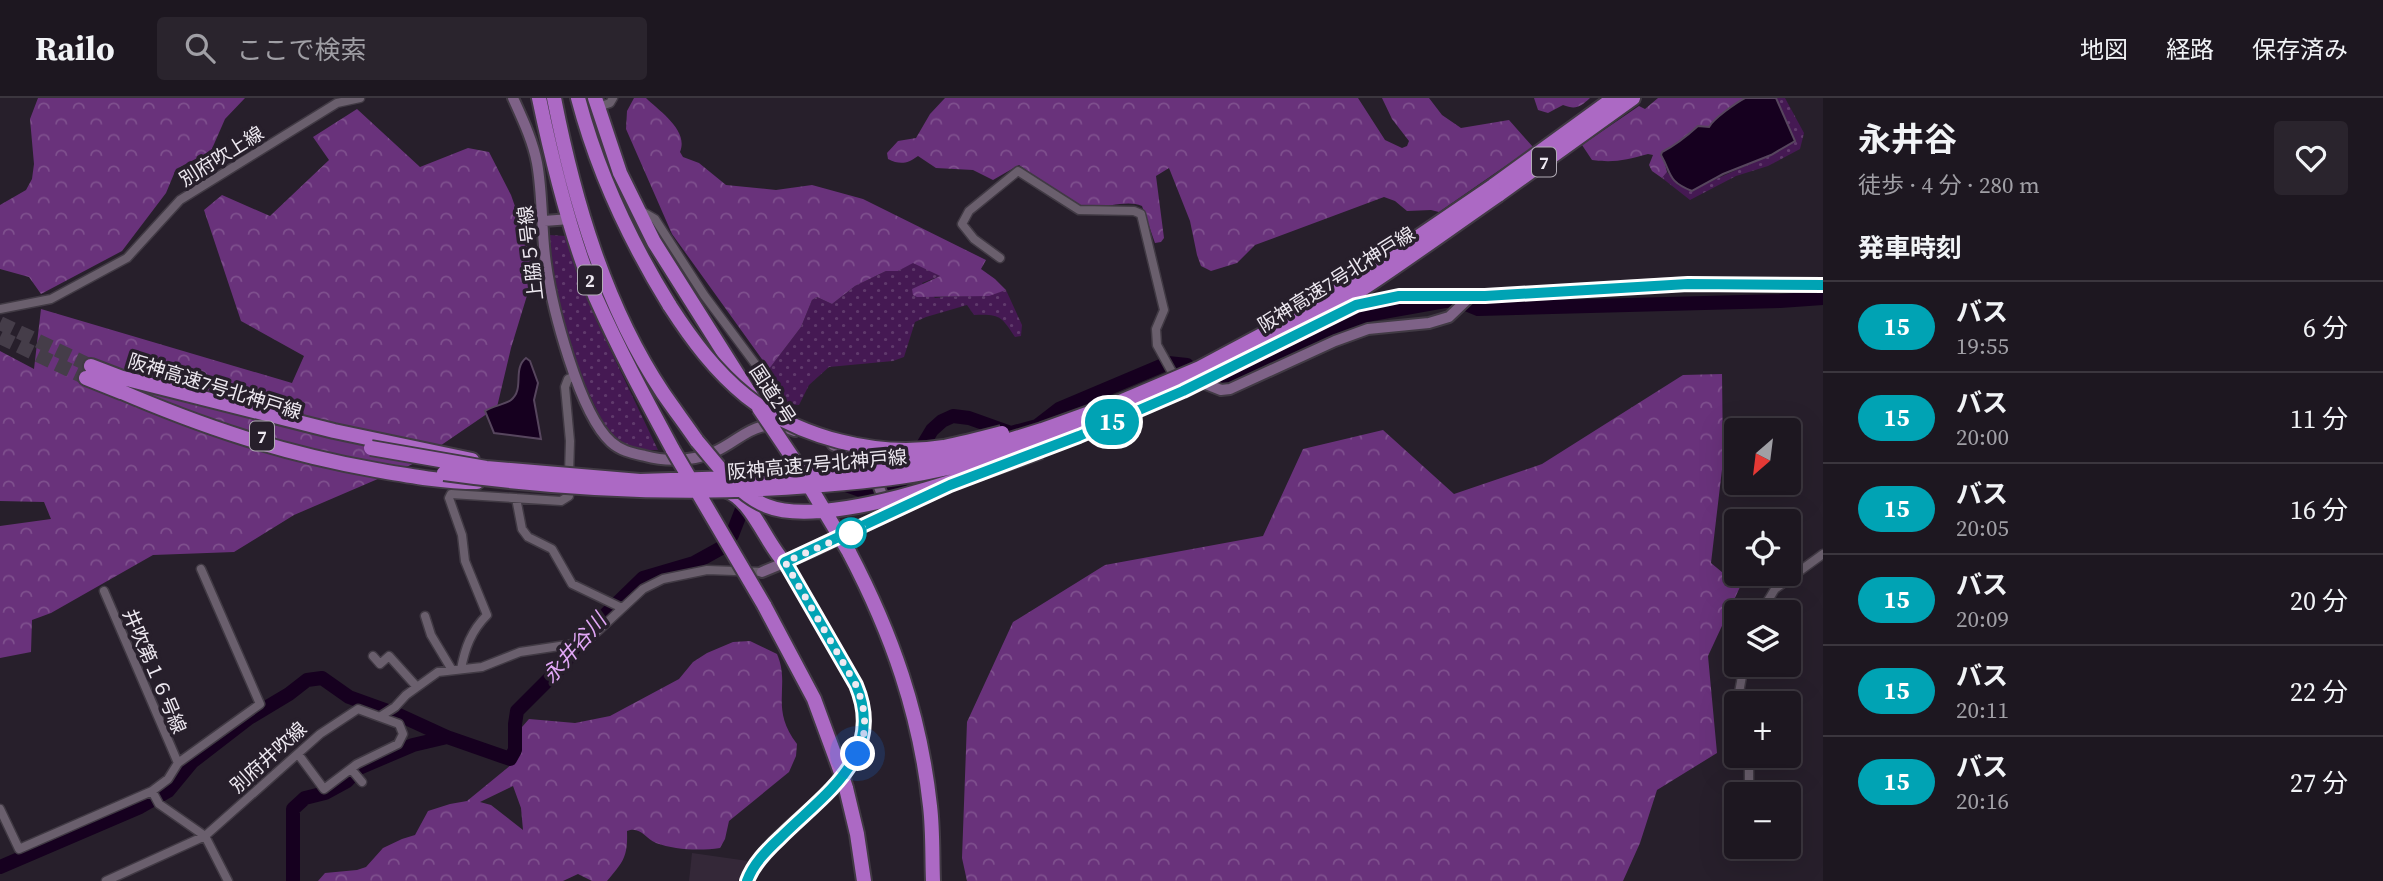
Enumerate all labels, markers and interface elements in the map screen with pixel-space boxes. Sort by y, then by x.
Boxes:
search box [157,17,647,80]
text: Railo [35,26,115,71]
icon: search [181,29,219,67]
text: ここで検索 [237,32,367,68]
text: 地図 [2080,33,2128,66]
text: 経路 [2166,33,2214,66]
text: 保存済み [2252,33,2348,66]
text: 永井谷 [1858,117,1957,162]
street label: 別府吹上線 [174,120,268,192]
button: heart [2274,121,2348,195]
road number: 7 [1532,148,1556,176]
text: 徒歩 · 4 分 · 280 m [1858,169,2040,201]
street label: 上脇５号線 [511,204,549,302]
street label: 阪神高速7号北神戸線 [1253,220,1419,338]
text: 発車時刻 [1858,230,1962,266]
road number: 2 [578,266,602,294]
text: バス [1956,294,2008,330]
text: 15 [1883,310,1910,343]
text: 6 分 [2303,310,2348,346]
text: 19:55 [1956,330,2009,362]
street label: 阪神高速7号北神戸線 [125,347,305,425]
street label: 国道2号 [744,359,802,429]
text: バス [1956,385,2008,421]
line badge: 15 [1080,399,1144,445]
text: 15 [1883,401,1910,434]
text: 11 分 [2290,401,2348,437]
text: 15 [1099,405,1125,438]
north arrow [1724,418,1801,495]
map controls [1724,418,1801,859]
text: 20:00 [1956,421,2009,453]
road number: 7 [250,422,274,450]
street label: 阪神高速7号北神戸線 [726,443,908,485]
text: バス [1956,476,2008,512]
text: 15 [1883,492,1910,525]
text: 16 分 [2290,492,2348,528]
button: locate [1724,509,1801,586]
text: 20:05 [1956,512,2009,544]
unlabelled marker [836,518,866,548]
text: バス [1956,567,2008,603]
text: 15 [1883,583,1910,616]
text: 20 分 [2290,583,2348,619]
button: layers [1724,600,1801,677]
text: 20:09 [1956,603,2009,635]
street label: 井吹第１６号線 [117,605,193,737]
water label: 永井谷川 [536,605,614,689]
text: バス [1956,658,2008,694]
text: 15 [1883,674,1910,707]
text: 22 分 [2290,674,2348,710]
button: + [1724,691,1801,768]
text: 20:11 [1956,694,2009,726]
street label: 別府井吹線 [224,716,312,798]
your location [840,736,875,771]
text: バス [1956,749,2008,785]
text: 15 [1883,765,1910,798]
text: 27 分 [2290,765,2348,801]
button: − [1724,782,1801,859]
text: 20:16 [1956,785,2009,817]

